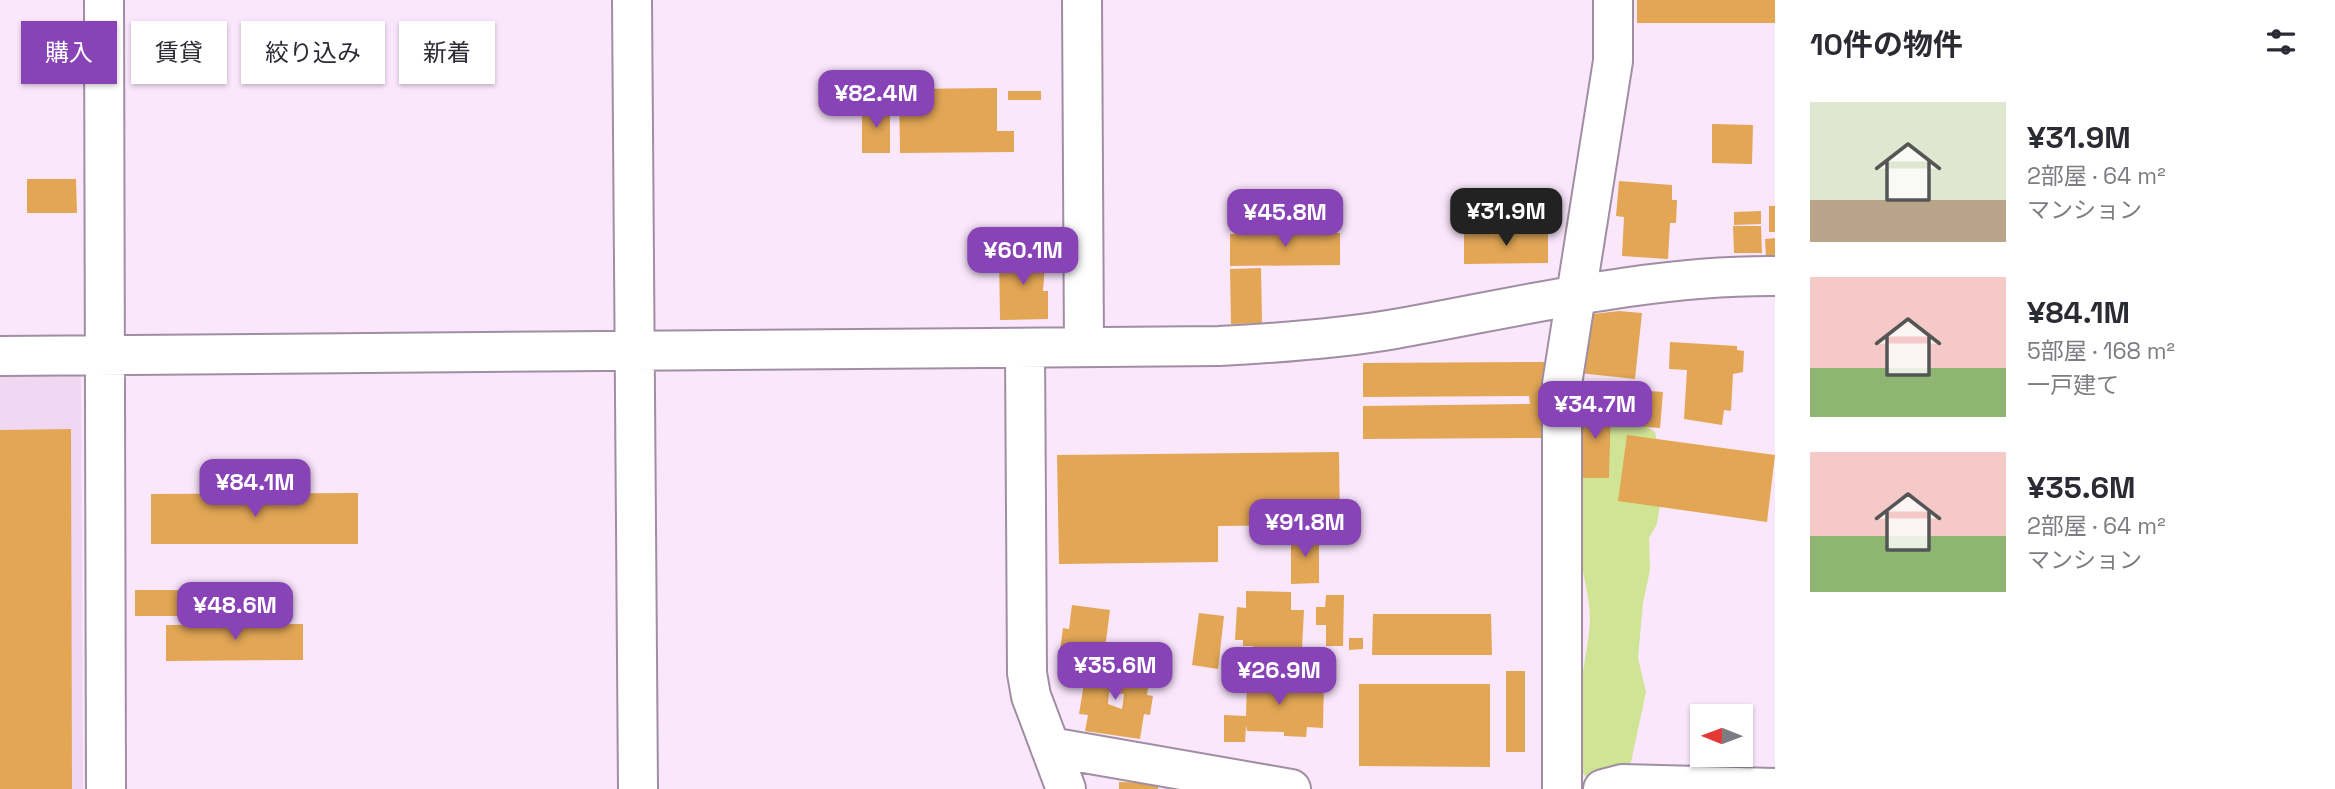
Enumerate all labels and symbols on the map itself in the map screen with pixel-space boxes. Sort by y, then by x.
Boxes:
pin: ¥82.4M [819,71,933,130]
pin: ¥31.9M [1449,188,1563,248]
pin: ¥45.8M [1228,190,1342,249]
pin: ¥60.1M [966,228,1080,287]
pin: ¥34.7M [1538,382,1652,441]
pin: ¥84.1M [198,460,312,519]
pin: ¥91.8M [1248,500,1362,559]
pin: ¥48.6M [178,582,292,642]
pin: ¥35.6M [1058,642,1172,702]
pin: ¥26.9M [1222,648,1336,707]
north arrow [1690,704,1754,766]

